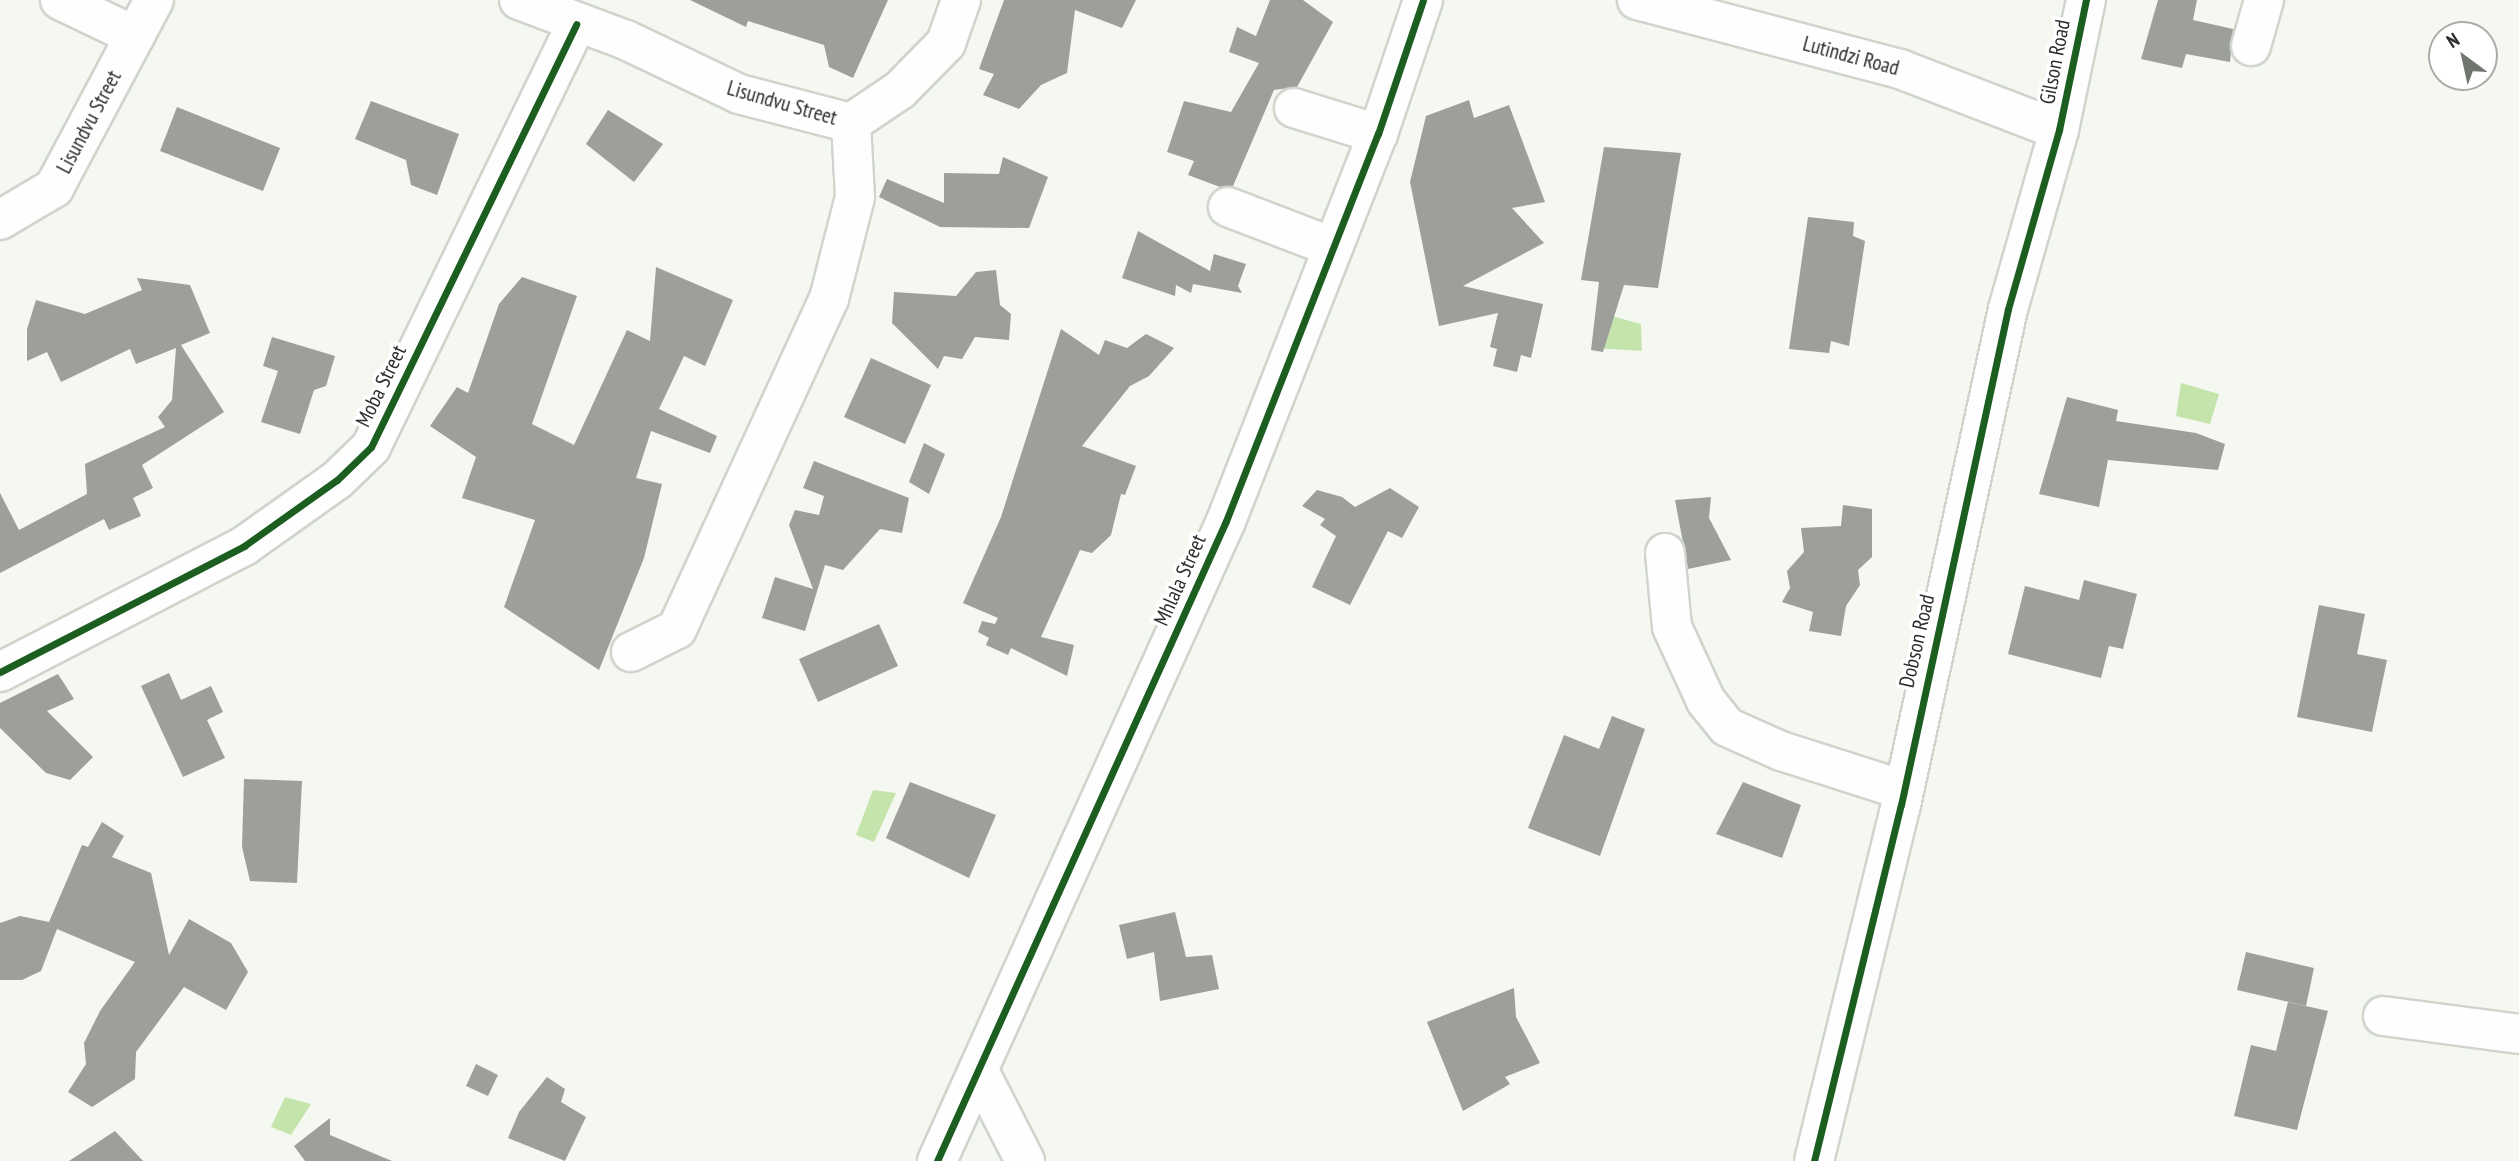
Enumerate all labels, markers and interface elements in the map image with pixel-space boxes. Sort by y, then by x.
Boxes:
street label: Gilson Road [2034,18,2076,106]
north arrow [2428,21,2498,91]
text: N [2442,27,2463,53]
street label: Lutindzi Road [1800,31,1902,81]
street label: Lisundvu Street [51,66,127,178]
street label: Lisundvu Street [724,75,840,131]
street label: Moba Street [350,341,412,431]
street label: Mhlala Street [1149,531,1211,629]
street label: Dobson Road [1894,592,1940,690]

